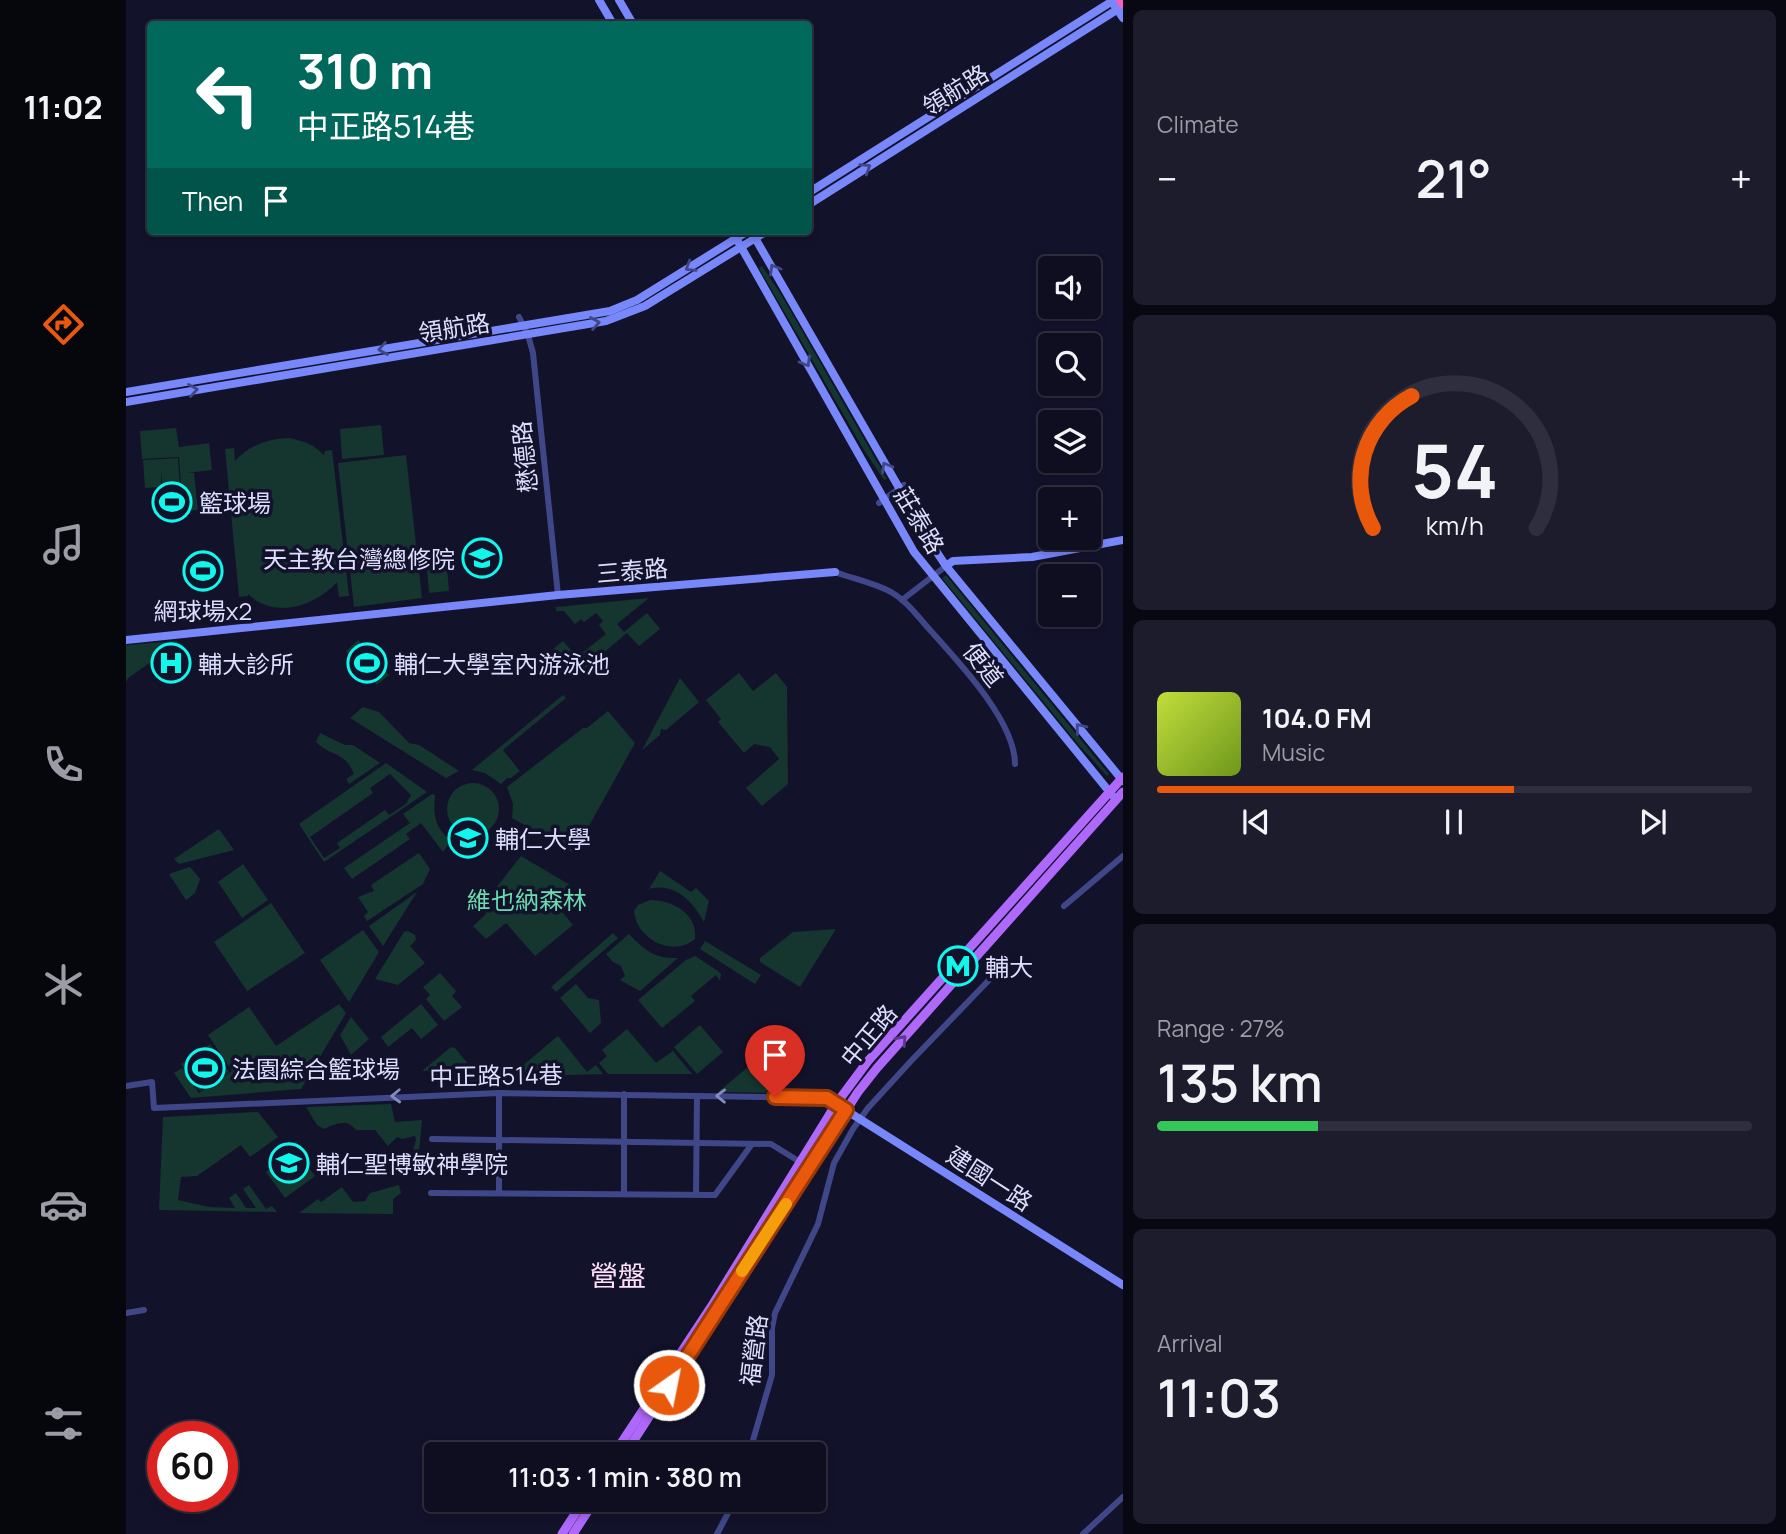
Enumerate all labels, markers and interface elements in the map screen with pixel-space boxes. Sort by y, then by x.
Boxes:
text: 310 m [297,37,433,104]
icon: left [182,49,273,140]
street label: 領航路 [916,56,994,122]
text: 11:02 [23,85,103,129]
text: 中正路514巷 [297,104,475,148]
text: Climate [1157,108,1239,140]
text: 21° [1416,143,1492,214]
text: − [1157,152,1178,204]
text: + [1730,152,1752,204]
one-way arrow [858,164,871,176]
icon: arrive [257,182,295,220]
text: Then [182,183,243,219]
map controls [1038,256,1101,627]
button: sound [1038,256,1101,319]
one-way arrow [684,259,697,272]
one-way arrow [769,264,782,277]
icon: directions [39,300,88,349]
street label: 領航路 [416,305,492,349]
one-way arrow [589,316,601,331]
button: search [1038,333,1101,396]
one-way arrow [378,341,389,356]
one-way arrow [798,354,811,367]
one-way arrow [187,383,199,398]
button: layers [1038,410,1101,473]
street label: 懋德路 [504,419,544,495]
text: 54 [1411,421,1498,521]
one-way arrow [881,462,894,474]
sports icon: 籃球場 [151,481,193,523]
street label: 莊泰路 [887,481,953,559]
place label: 籃球場 [199,486,271,519]
button: + [1038,487,1101,550]
text: km/h [1425,508,1484,543]
icon: music [39,520,88,569]
school or university icon: 天主教台灣總修院 [461,537,503,579]
place label: 天主教台灣總修院 [263,542,455,575]
sports icon: 網球場x2 [182,550,224,592]
street label: 三泰路 [595,550,669,590]
button: − [1038,564,1101,627]
place label: 網球場x2 [154,594,252,627]
street label: 便道 [956,635,1012,693]
hospital icon: 輔大診所 [150,642,192,684]
sports icon: 輔仁大學室內游泳池 [346,642,388,684]
place label: 輔大診所 [198,647,294,680]
place label: 輔仁大學室內游泳池 [394,647,610,680]
text: 104.0 FM [1262,700,1372,736]
one-way arrow [1075,723,1088,735]
text: Music [1262,736,1325,768]
icon: phone [39,740,88,789]
icon: previous [1237,803,1275,841]
icon: pause [1435,803,1473,841]
icon: next [1634,803,1672,841]
school or university icon: 輔仁大學 [447,817,489,859]
place label: 輔仁大學 [495,822,591,855]
park label: 維也納森林 [467,883,587,916]
metro station icon: 輔大 [937,945,979,987]
place label: 輔大 [985,950,1033,983]
icon: climate [39,960,88,1009]
street label: 中正路 [832,997,904,1073]
text: Range · 27% [1157,1012,1285,1044]
pin [745,1025,805,1097]
one-way arrow [894,1035,906,1048]
icon: arrive [756,1036,794,1074]
sports icon: 法園綜合籃球場 [184,1047,226,1089]
text: 135 km [1157,1047,1323,1118]
place label: 法園綜合籃球場 [232,1052,400,1085]
street label: 中正路514巷 [429,1057,563,1093]
one-way arrow [715,1088,726,1104]
one-way arrow [390,1089,401,1104]
street label: 建國一路 [941,1138,1039,1218]
school or university icon: 輔仁聖博敏神學院 [268,1142,310,1184]
place label: 輔仁聖博敏神學院 [316,1147,508,1180]
icon: car [39,1180,88,1229]
district label: 營盤 [590,1256,646,1294]
street label: 福營路 [732,1312,774,1388]
text: Arrival [1157,1327,1223,1359]
position arrow [632,1348,706,1422]
text: 11:03 [1157,1362,1281,1433]
icon: filters [39,1399,88,1448]
speed limit sign: 60 [147,1421,238,1512]
text: 11:03 · 1 min · 380 m [508,1459,742,1495]

